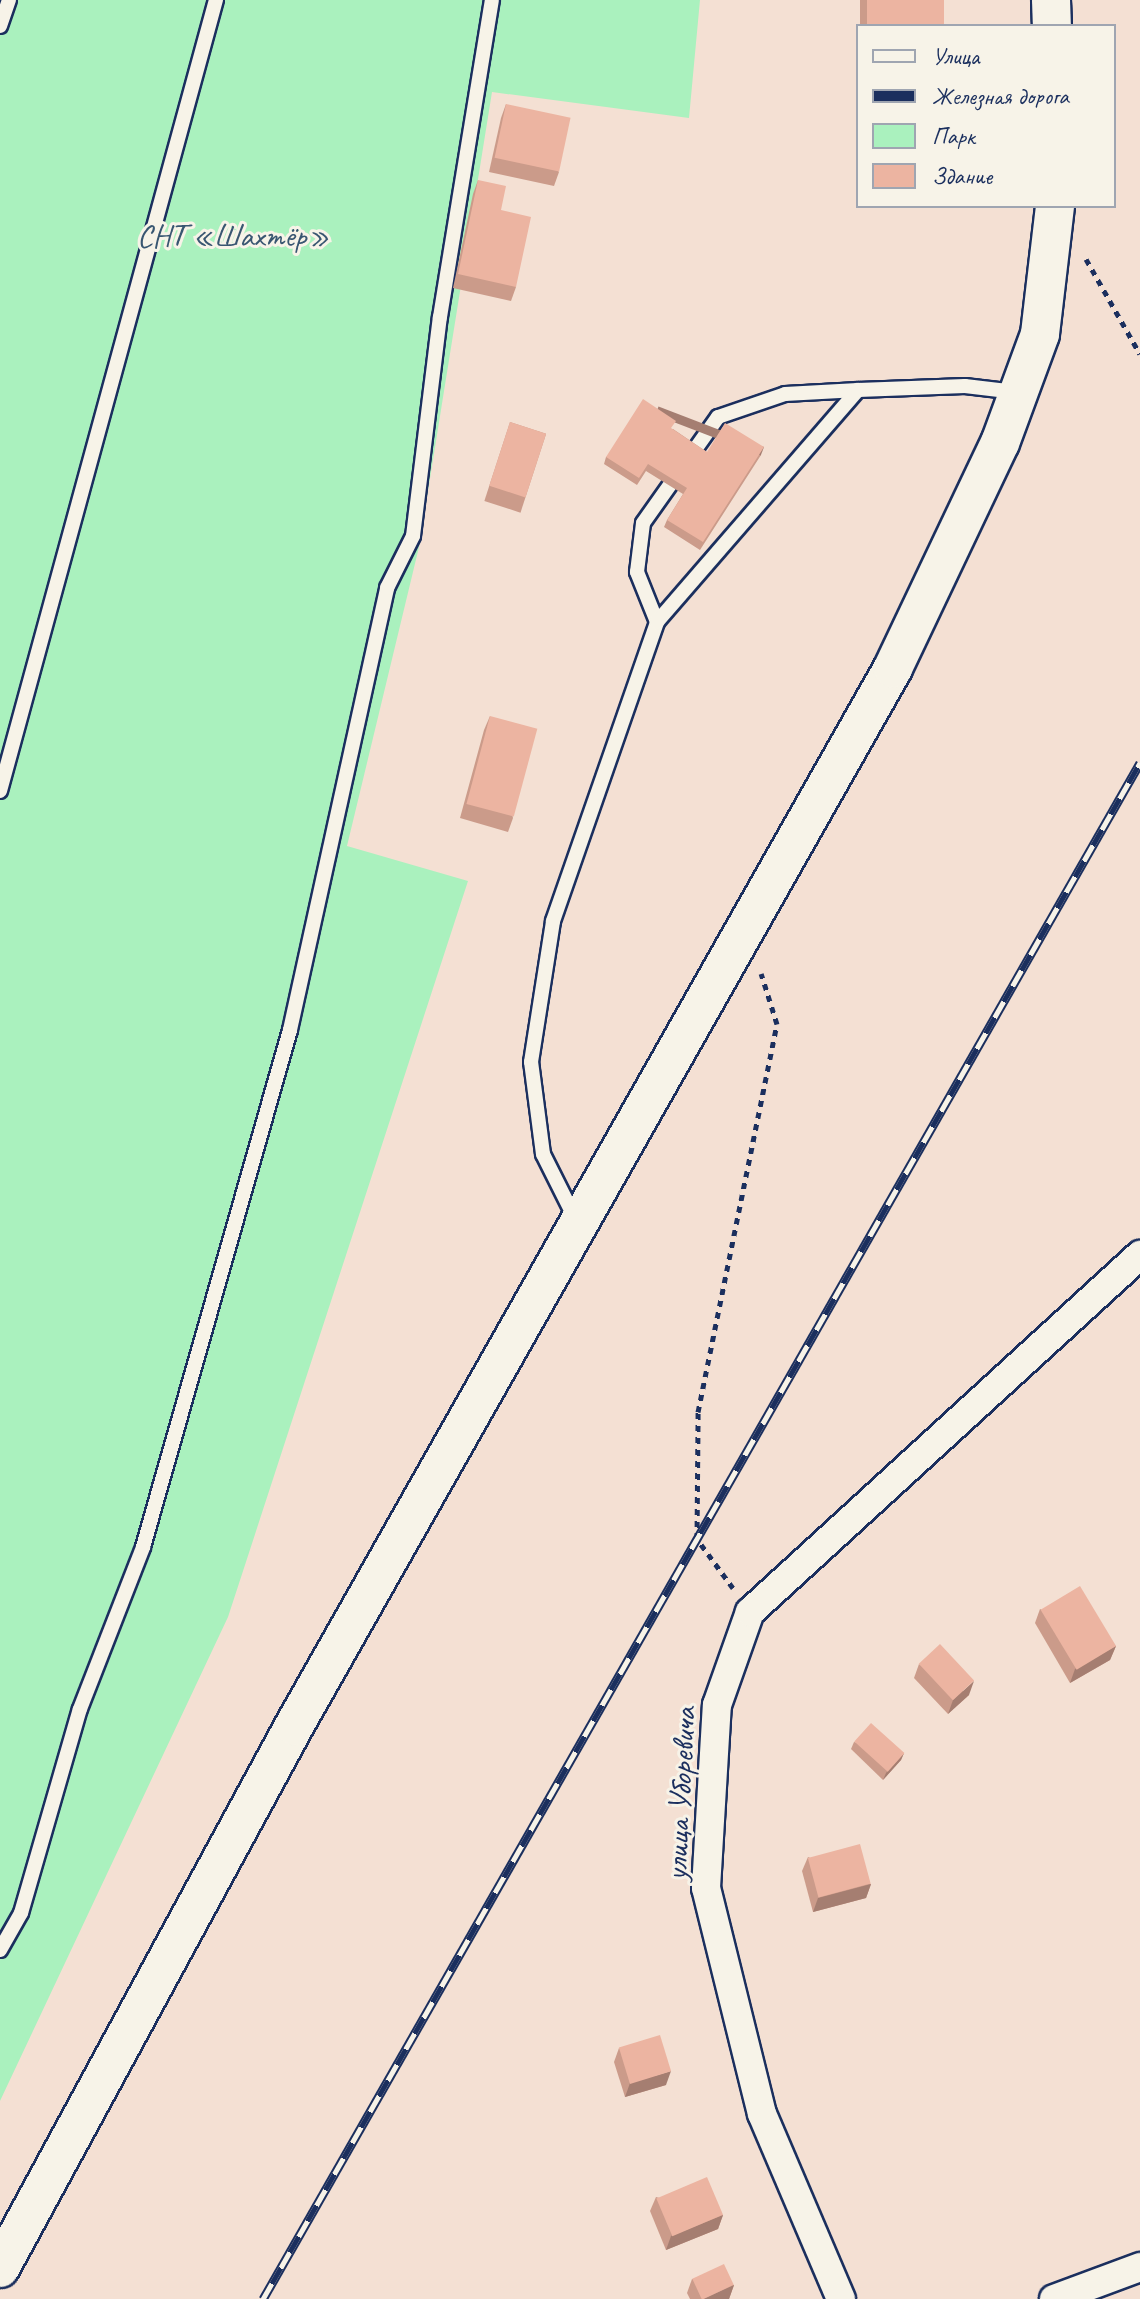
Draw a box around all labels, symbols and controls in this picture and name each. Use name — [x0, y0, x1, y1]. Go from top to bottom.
legend — [856, 24, 1116, 208]
text: Улица — [932, 41, 980, 71]
text: Железная дорога — [932, 81, 1069, 111]
text: Парк — [932, 121, 975, 151]
text: Здание — [932, 161, 992, 191]
park label: СНТ «Шахтёр» — [137, 217, 329, 255]
street label: улица Уборевича — [657, 1706, 705, 1882]

